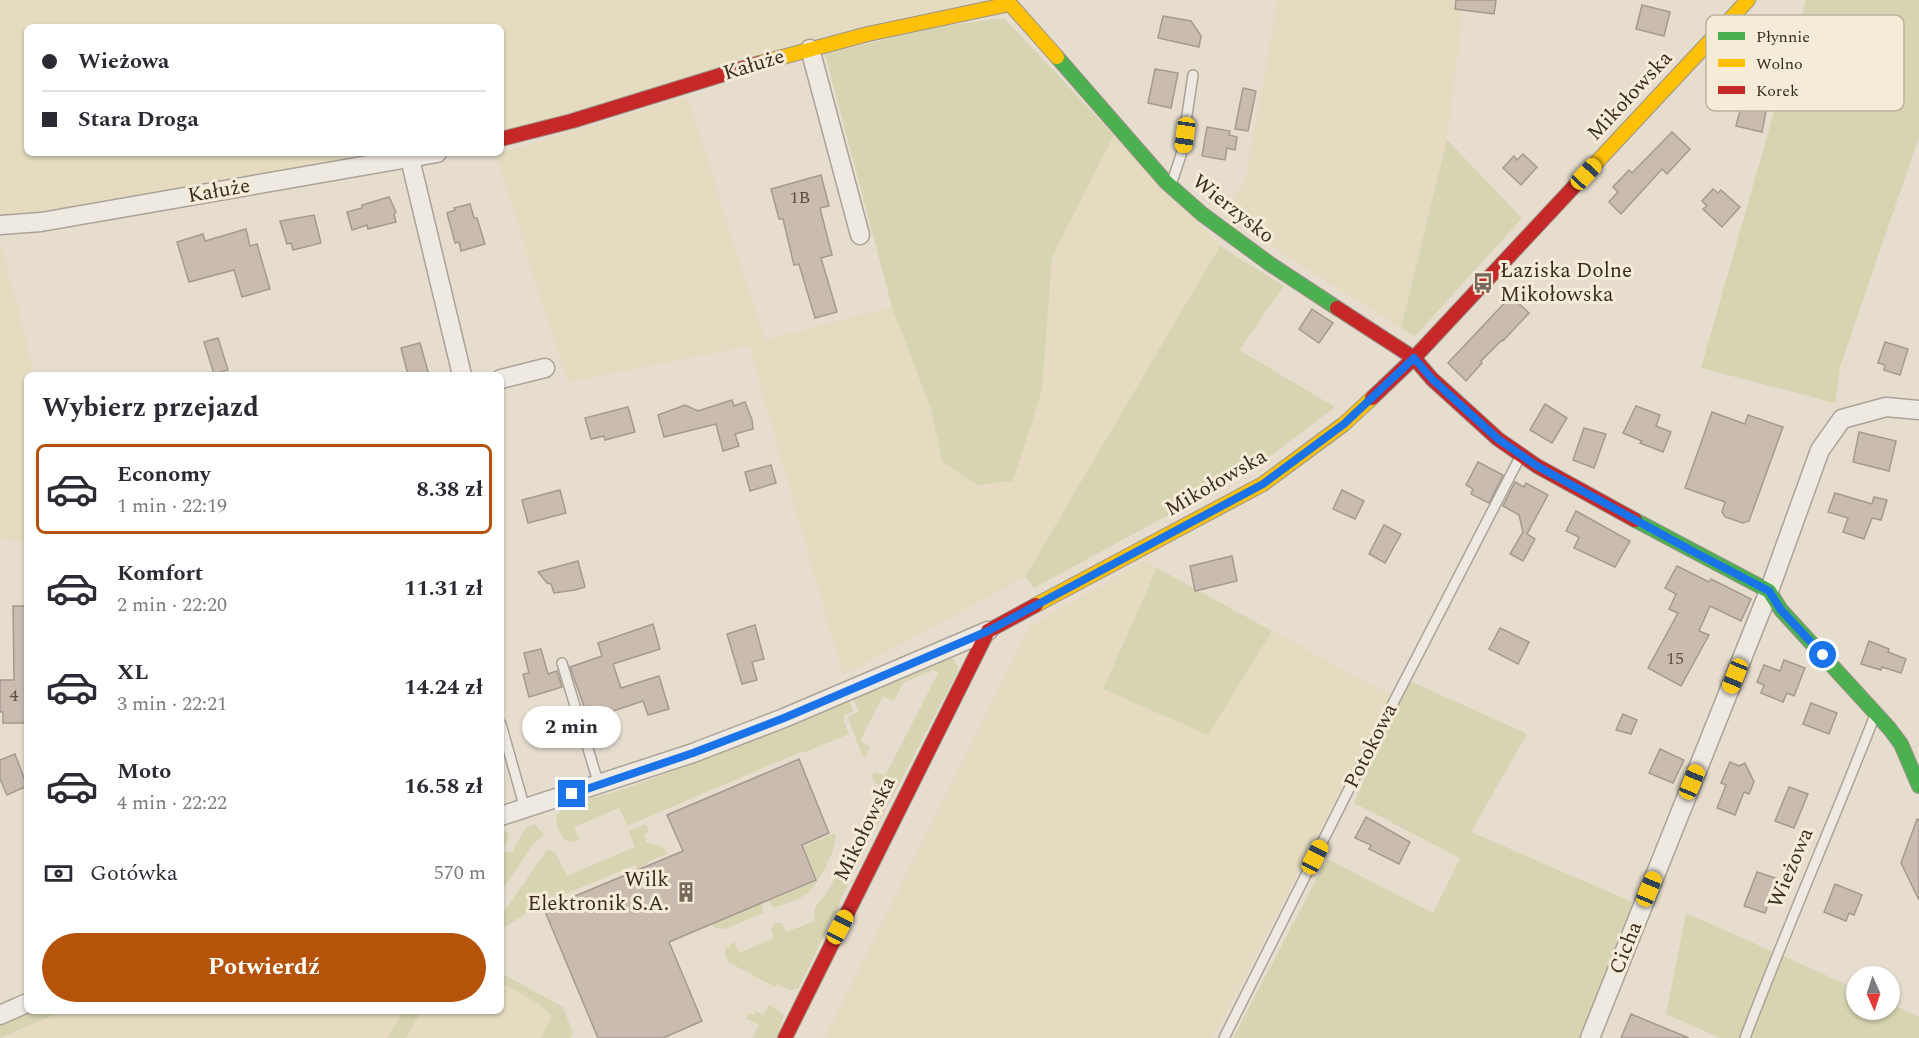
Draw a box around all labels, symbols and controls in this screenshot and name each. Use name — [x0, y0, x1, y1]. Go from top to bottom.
legend — [1706, 15, 1904, 111]
text: Płynnie — [1756, 25, 1810, 49]
street label: Kałuże — [719, 41, 789, 89]
street label: Mikołowska — [1580, 43, 1681, 148]
text: Wieżowa — [78, 45, 169, 78]
text: Wolno — [1756, 52, 1803, 76]
text: Korek — [1756, 79, 1799, 103]
text: Stara Droga — [78, 103, 199, 136]
car — [1174, 116, 1196, 154]
car — [1567, 155, 1605, 193]
street label: Wierzysko — [1185, 166, 1281, 252]
street label: Kałuże — [185, 170, 253, 212]
house number: 1B — [790, 184, 810, 211]
place label: Łaziska Dolne Mikołowska — [1500, 255, 1632, 311]
bus stop icon: Łaziska Dolne Mikołowska — [1471, 271, 1495, 295]
text: Wybierz przejazd — [42, 387, 259, 429]
street label: Mikołowska — [1159, 440, 1274, 525]
text: Economy — [117, 458, 210, 491]
icon: car — [45, 462, 99, 516]
text: 8.38 zł — [416, 473, 483, 506]
text: 1 min · 22:19 — [117, 491, 227, 521]
text: Komfort — [117, 557, 203, 590]
icon: car — [45, 561, 99, 615]
text: 11.31 zł — [404, 572, 483, 605]
text: 2 min · 22:20 — [117, 590, 227, 620]
route start — [1809, 641, 1836, 668]
house number: 15 — [1666, 645, 1684, 672]
text: XL — [117, 656, 148, 689]
car — [1720, 656, 1750, 696]
icon: car — [45, 660, 99, 714]
text: 14.24 zł — [404, 671, 483, 704]
house number: 4 — [10, 682, 19, 709]
text: 3 min · 22:21 — [117, 689, 227, 719]
street label: Potokowa — [1336, 697, 1406, 794]
callout: 2 min — [522, 707, 622, 749]
text: 2 min — [545, 712, 598, 742]
text: Moto — [117, 755, 171, 788]
icon: car — [45, 759, 99, 813]
car — [1677, 762, 1707, 802]
text: 16.58 zł — [404, 770, 483, 803]
street label: Mikołowska — [826, 770, 905, 887]
route end — [558, 780, 585, 807]
text: 4 min · 22:22 — [117, 788, 227, 818]
street label: Wieżowa — [1760, 822, 1823, 913]
car — [1299, 837, 1331, 877]
icon: cash — [42, 857, 75, 890]
text: Gotówka — [90, 857, 178, 890]
text: 570 m — [434, 858, 486, 888]
place label: Wilk Elektronik S.A. — [528, 864, 669, 920]
car — [1634, 869, 1664, 909]
building icon: Wilk Elektronik S.A. — [674, 880, 698, 904]
car — [824, 907, 856, 947]
street label: Cicha — [1601, 916, 1651, 979]
button: Potwierdź — [42, 933, 486, 1002]
north arrow — [1846, 966, 1900, 1020]
map controls — [1846, 966, 1900, 1020]

